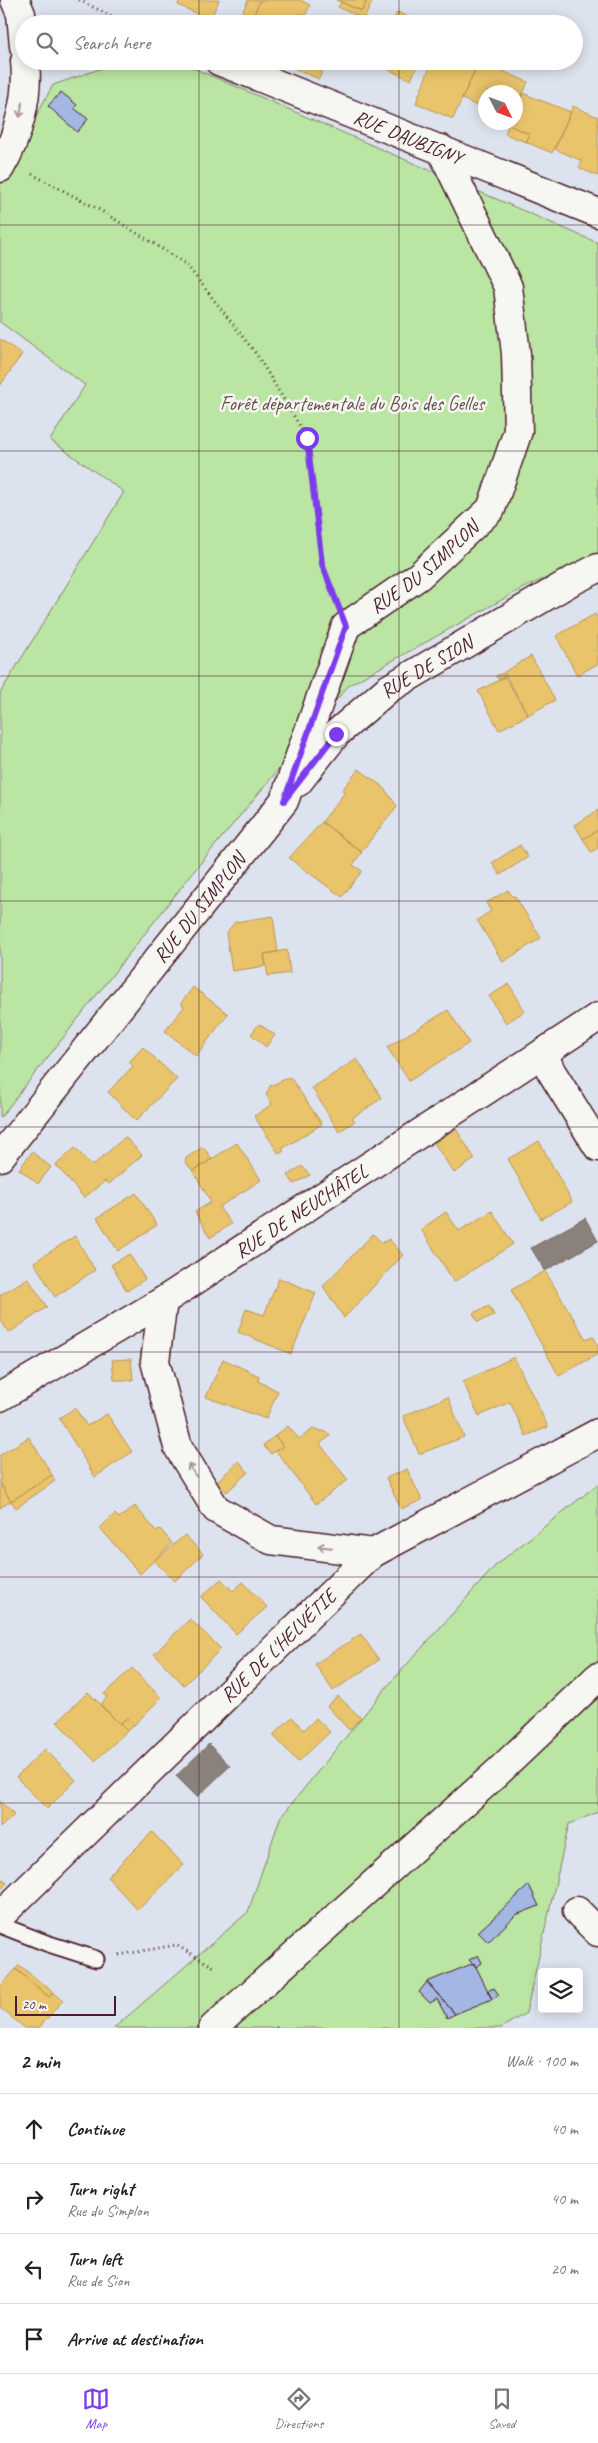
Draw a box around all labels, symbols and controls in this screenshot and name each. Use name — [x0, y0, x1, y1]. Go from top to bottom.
search box — [15, 15, 583, 70]
icon: search — [33, 29, 61, 57]
text: Search here — [73, 31, 150, 55]
north arrow — [478, 85, 523, 130]
one-way arrow — [16, 101, 26, 117]
street label: RUE DAUBIGNY — [350, 104, 469, 172]
park label: Forêt départementale du Bois des Gelles — [220, 391, 486, 416]
route start — [296, 427, 319, 450]
street label: RUE DU SIMPLON — [365, 513, 486, 619]
street label: RUE DE SION — [375, 629, 479, 704]
route end — [325, 723, 348, 746]
street label: RUE DU SIMPLON — [148, 846, 253, 968]
street label: RUE DE NEUCHÂTEL — [230, 1159, 373, 1264]
one-way arrow — [187, 1463, 198, 1477]
one-way arrow — [317, 1542, 333, 1552]
street label: RUE DE L'HELVÉTIE — [215, 1582, 344, 1708]
map controls — [538, 1968, 583, 2013]
button: layers — [538, 1968, 583, 2013]
scale bar — [15, 1993, 116, 2016]
text: 20 m — [22, 1996, 46, 2013]
text: 2 min — [20, 2048, 60, 2074]
text: Walk · 100 m — [506, 2051, 578, 2071]
icon: ahead — [20, 2115, 48, 2143]
text: Continue — [67, 2117, 124, 2141]
text: 40 m — [551, 2119, 578, 2139]
text: Turn right — [67, 2177, 134, 2201]
icon: right — [20, 2185, 48, 2213]
text: 40 m — [551, 2189, 578, 2209]
text: Rue du Simplon — [67, 2201, 149, 2221]
text: Turn left — [67, 2247, 122, 2271]
icon: left — [20, 2255, 48, 2283]
text: 20 m — [551, 2259, 578, 2279]
text: Rue de Sion — [67, 2271, 129, 2291]
icon: arrive — [20, 2325, 48, 2353]
text: Arrive at destination — [67, 2327, 203, 2351]
tab: Map — [82, 2385, 110, 2432]
tab: Directions — [275, 2385, 323, 2432]
tab: Saved — [488, 2385, 516, 2432]

